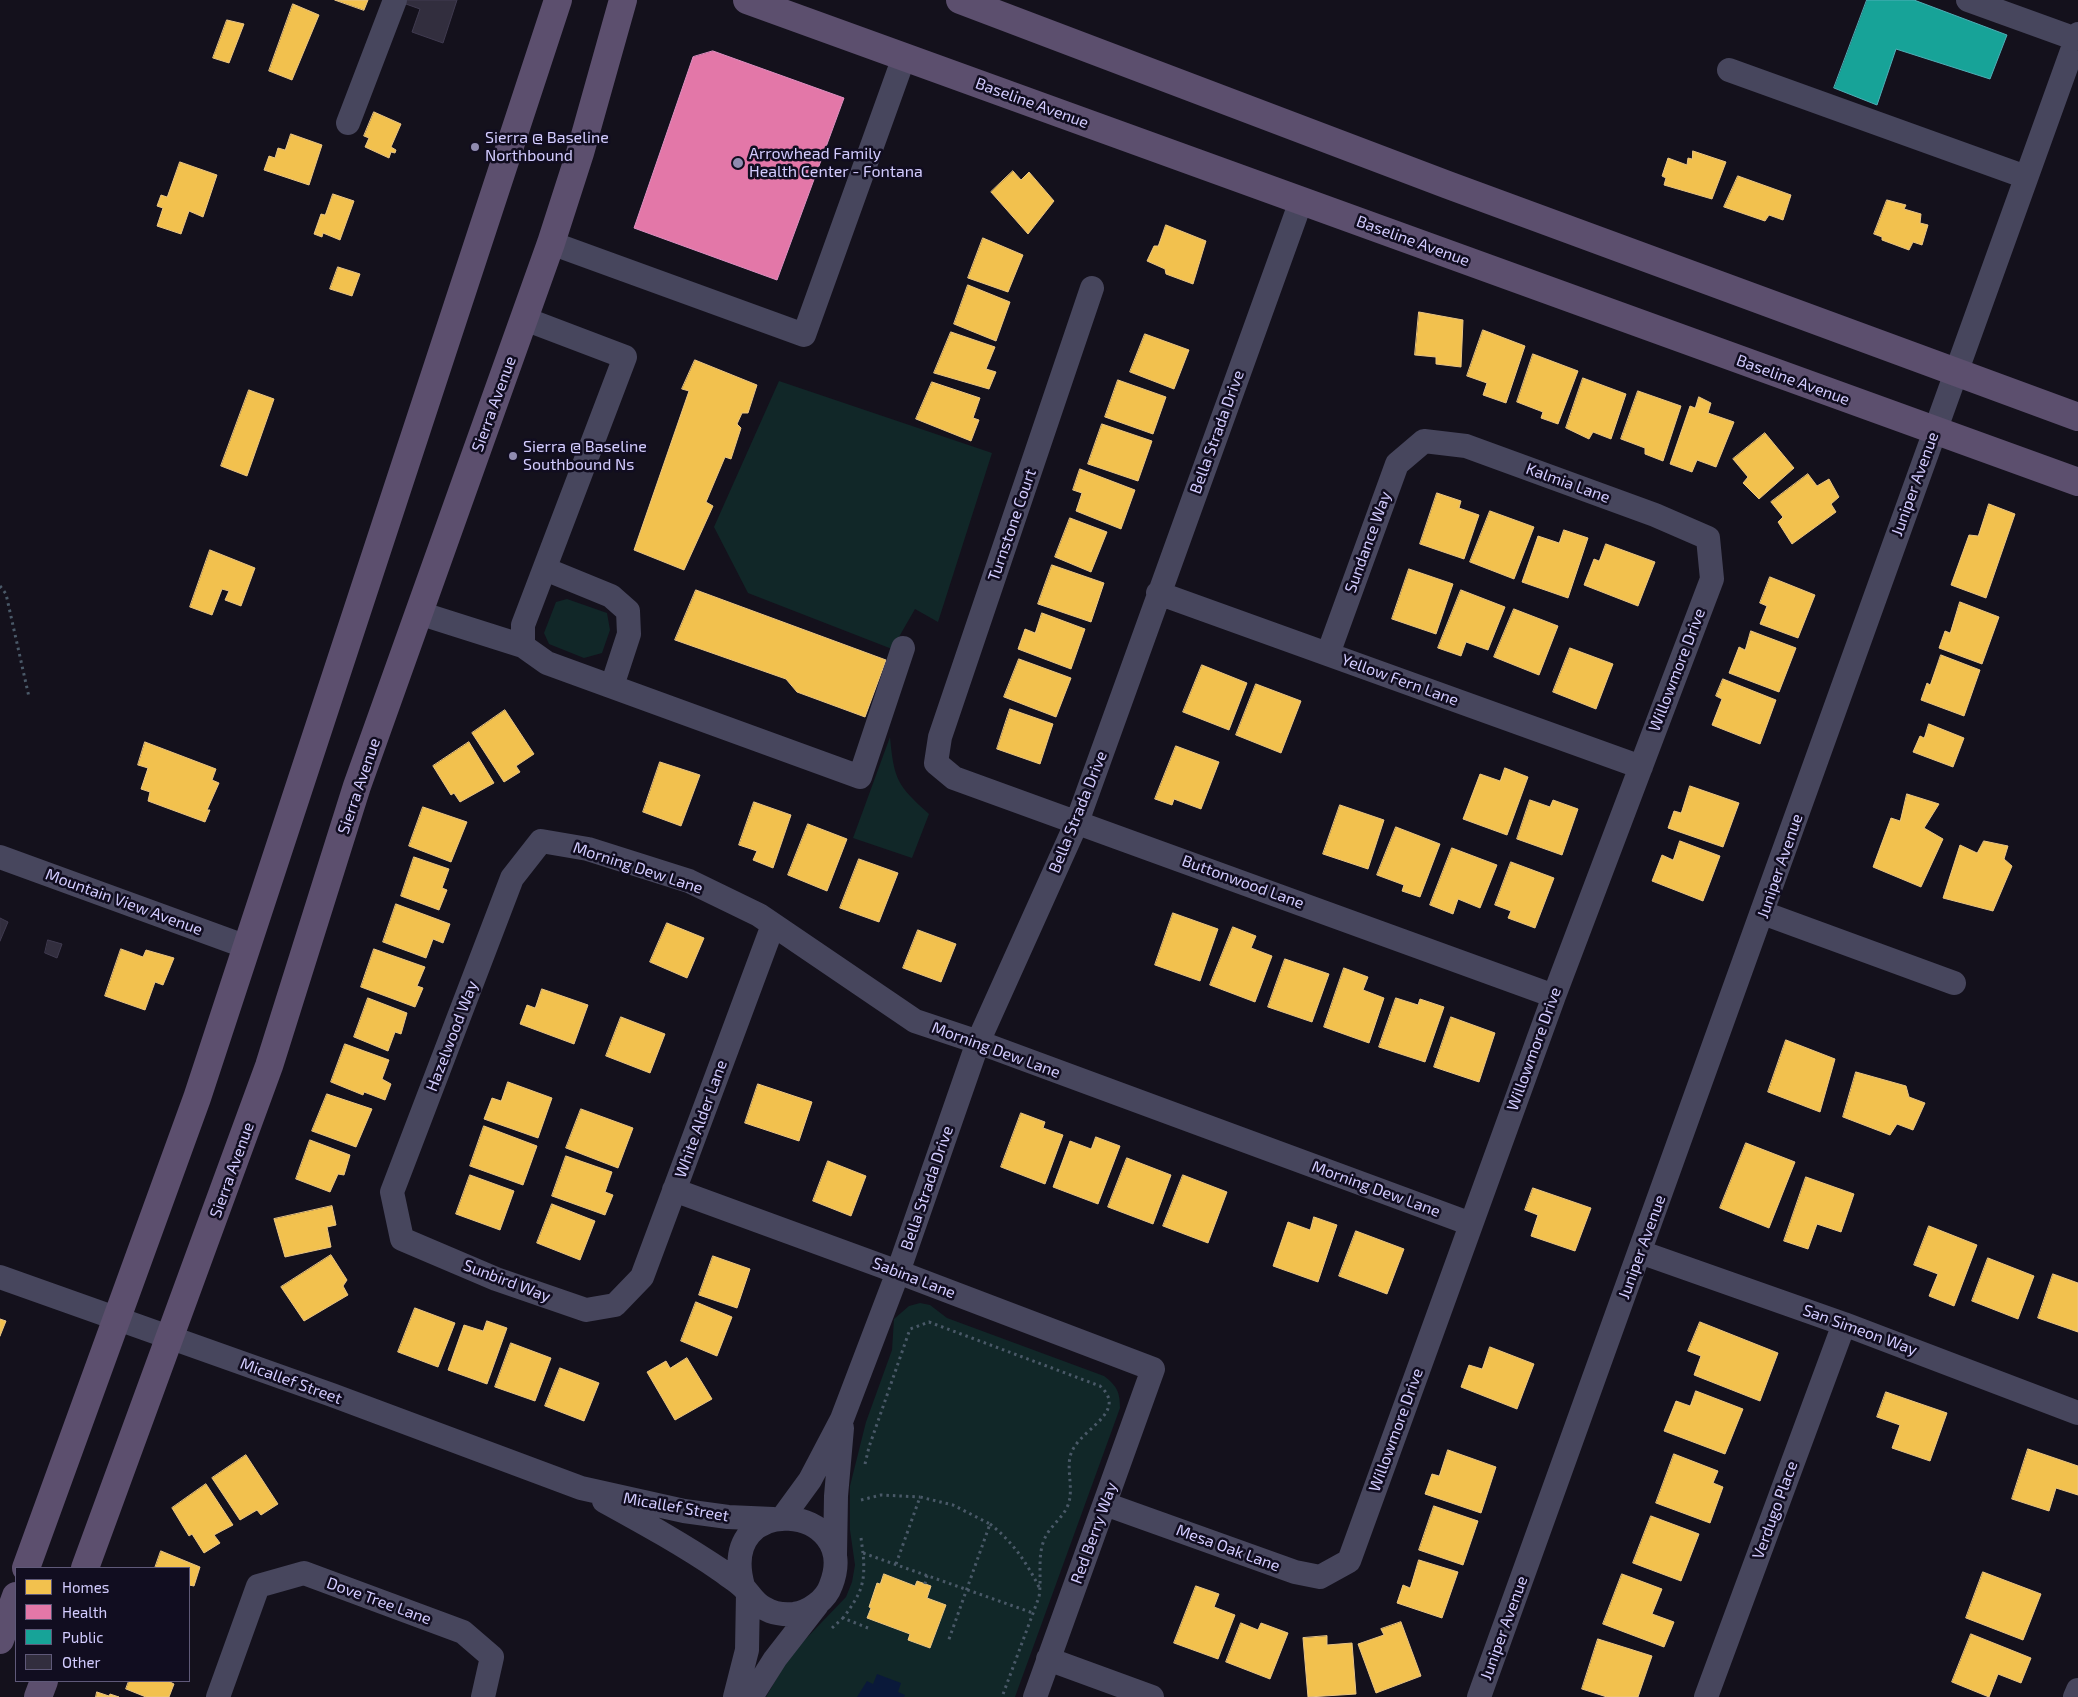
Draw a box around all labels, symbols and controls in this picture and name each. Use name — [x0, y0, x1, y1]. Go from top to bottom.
street label: Baseline Avenue — [973, 74, 1091, 132]
place label: Sierra @ Baseline Northbound — [485, 128, 609, 166]
marker: Sierra @ Baseline Northbound — [469, 141, 481, 153]
place label: Arrowhead Family Health Center - Fontana — [749, 144, 923, 182]
marker: Arrowhead Family Health Center - Fontana — [731, 156, 745, 170]
street label: Baseline Avenue — [1354, 212, 1472, 270]
street label: Baseline Avenue — [1734, 351, 1852, 409]
street label: Sierra Avenue — [468, 354, 520, 454]
street label: Bella Strada Drive — [1186, 368, 1248, 496]
street label: Juniper Avenue — [1887, 429, 1943, 539]
place label: Sierra @ Baseline Southbound Ns — [523, 437, 647, 475]
marker: Sierra @ Baseline Southbound Ns — [507, 450, 519, 462]
street label: Kalmia Lane — [1523, 459, 1613, 507]
street label: Turnstone Court — [984, 466, 1040, 584]
street label: Sundance Way — [1341, 489, 1395, 595]
street label: Willowmore Drive — [1645, 606, 1709, 734]
street label: Yellow Fern Lane — [1339, 650, 1461, 710]
street label: Sierra Avenue — [334, 735, 384, 837]
street label: Bella Strada Drive — [1045, 748, 1111, 876]
street label: Juniper Avenue — [1753, 811, 1807, 921]
street label: Morning Dew Lane — [571, 838, 705, 898]
street label: Buttonwood Lane — [1179, 851, 1307, 913]
street label: Mountain View Avenue — [43, 865, 205, 939]
street label: Hazelwood Way — [422, 978, 482, 1094]
street label: Willowmore Drive — [1503, 984, 1565, 1114]
street label: Morning Dew Lane — [929, 1018, 1063, 1082]
street label: White Alder Lane — [671, 1057, 731, 1181]
street label: Sierra Avenue — [206, 1120, 258, 1220]
street label: Bella Strada Drive — [897, 1123, 957, 1253]
street label: Morning Dew Lane — [1309, 1157, 1443, 1221]
street label: Juniper Avenue — [1614, 1192, 1670, 1302]
street label: Sabina Lane — [870, 1253, 958, 1303]
street label: Sunbird Way — [461, 1256, 553, 1306]
street label: San Simeon Way — [1800, 1300, 1920, 1360]
street label: Micallef Street — [238, 1354, 344, 1408]
street label: Willowmore Drive — [1365, 1365, 1427, 1495]
street label: Verdugo Place — [1748, 1458, 1802, 1562]
street label: Red Berry Way — [1067, 1480, 1121, 1586]
street label: Micallef Street — [622, 1488, 730, 1526]
street label: Mesa Oak Lane — [1173, 1520, 1283, 1576]
legend — [15, 1567, 190, 1682]
street label: Dove Tree Lane — [324, 1573, 434, 1629]
street label: Juniper Avenue — [1476, 1573, 1532, 1683]
text: Homes — [62, 1578, 109, 1596]
text: Health — [62, 1603, 107, 1621]
text: Public — [62, 1628, 103, 1646]
text: Other — [62, 1653, 101, 1671]

